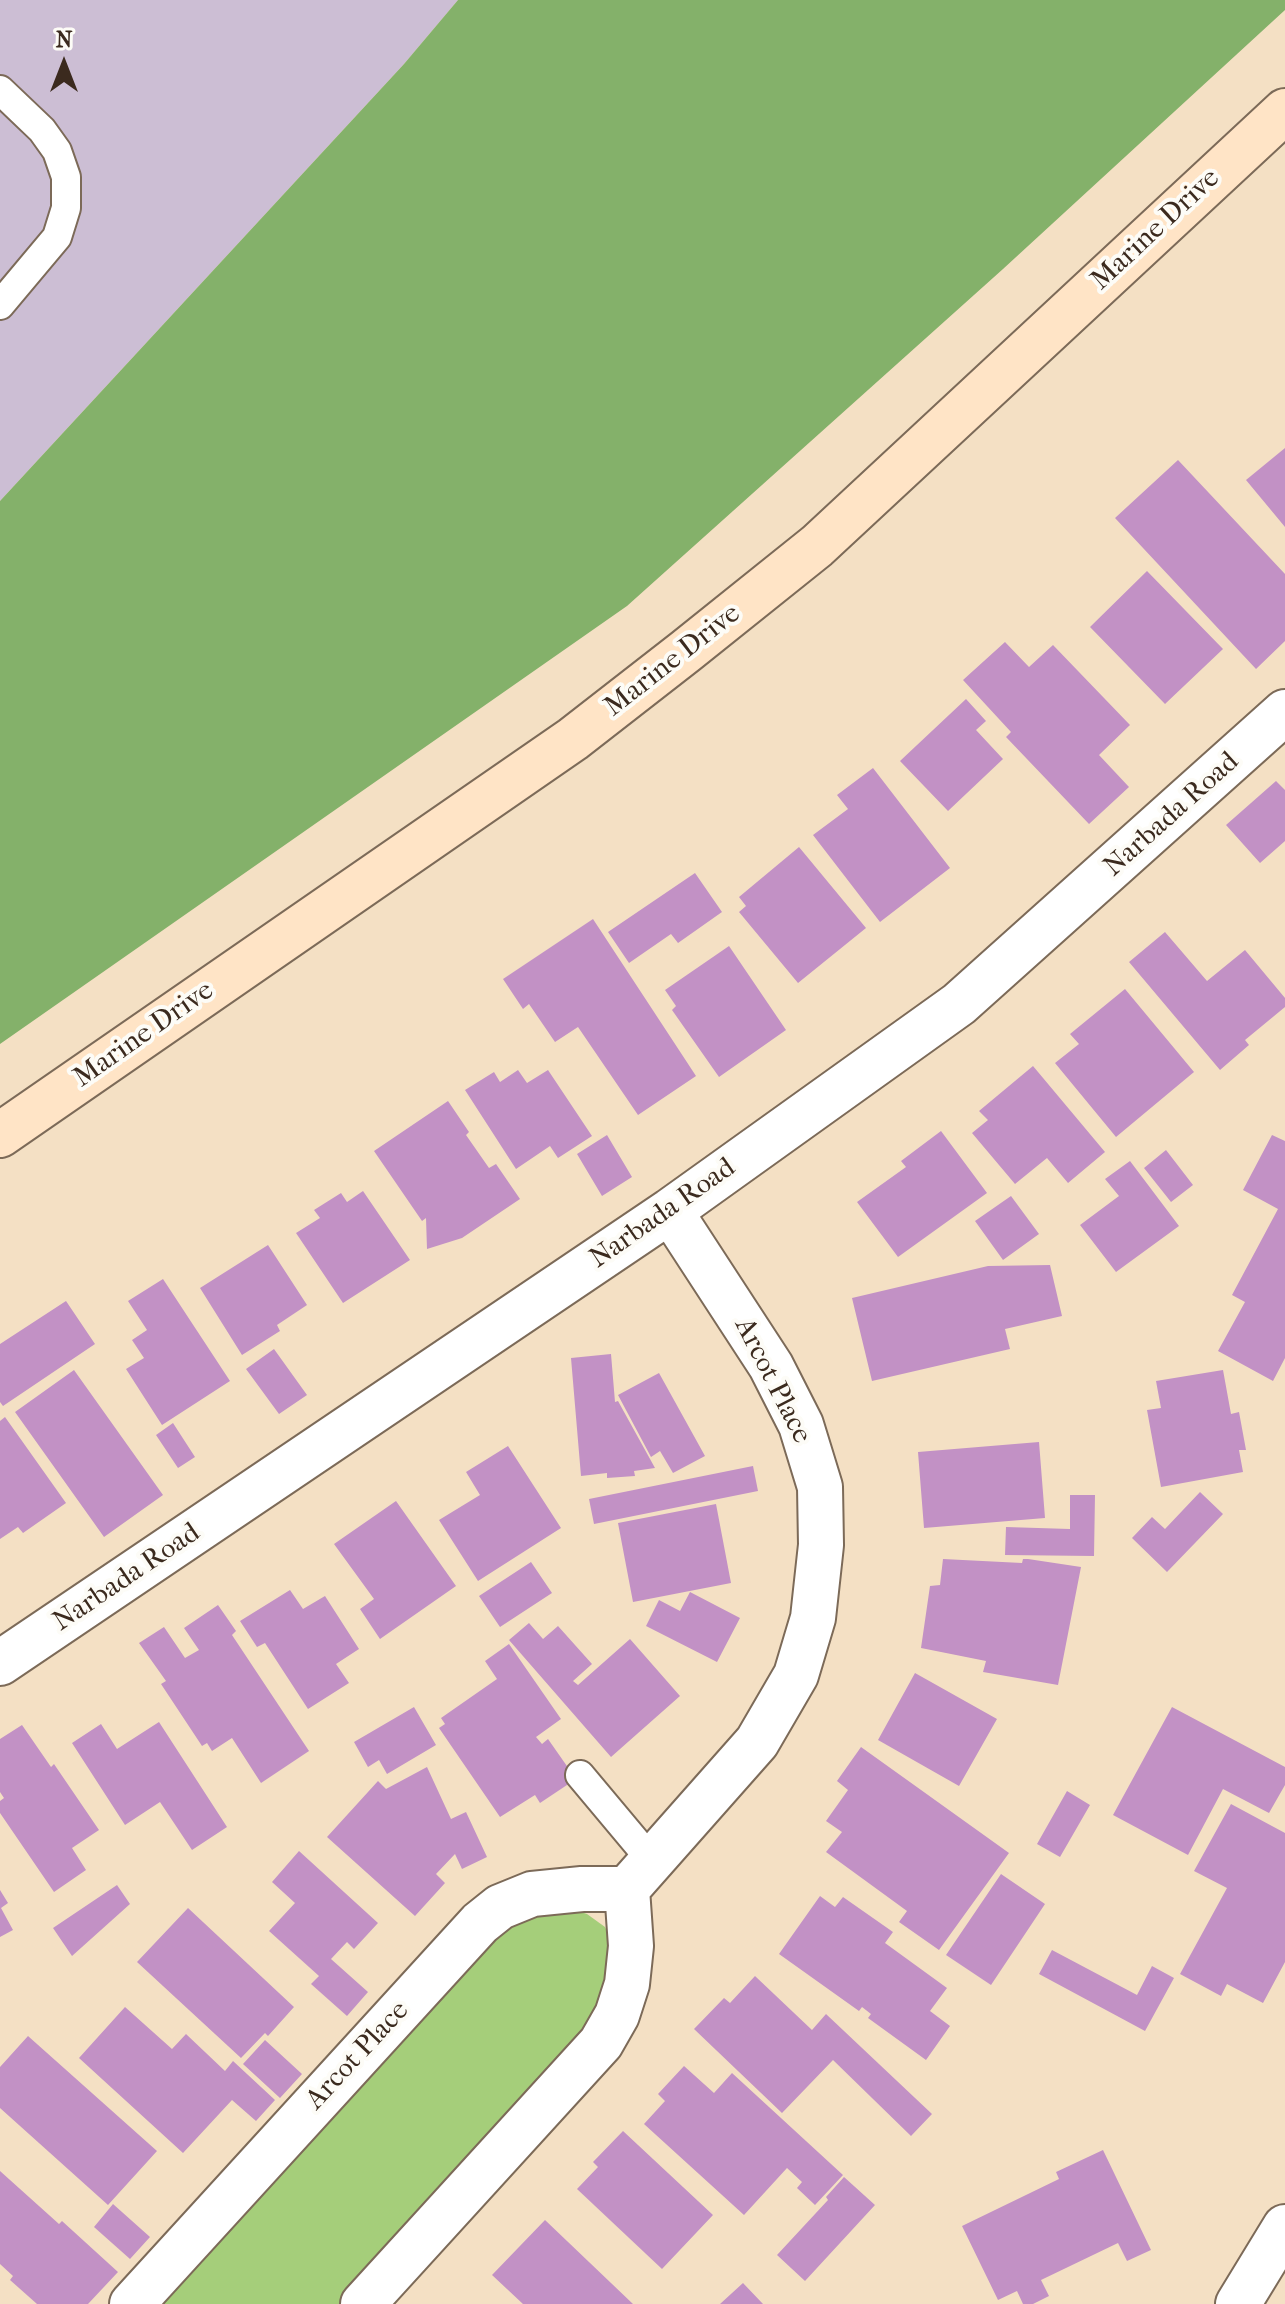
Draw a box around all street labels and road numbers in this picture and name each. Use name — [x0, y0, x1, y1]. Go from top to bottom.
street label: Marine Drive — [1085, 162, 1227, 298]
street label: Marine Drive — [598, 598, 748, 724]
street label: Narbada Road — [1098, 746, 1246, 884]
street label: Marine Drive — [68, 974, 220, 1096]
street label: Narbada Road — [584, 1152, 742, 1276]
street label: Arcot Place — [726, 1313, 818, 1449]
street label: Narbada Road — [47, 1517, 207, 1639]
street label: Arcot Place — [299, 1995, 417, 2117]

